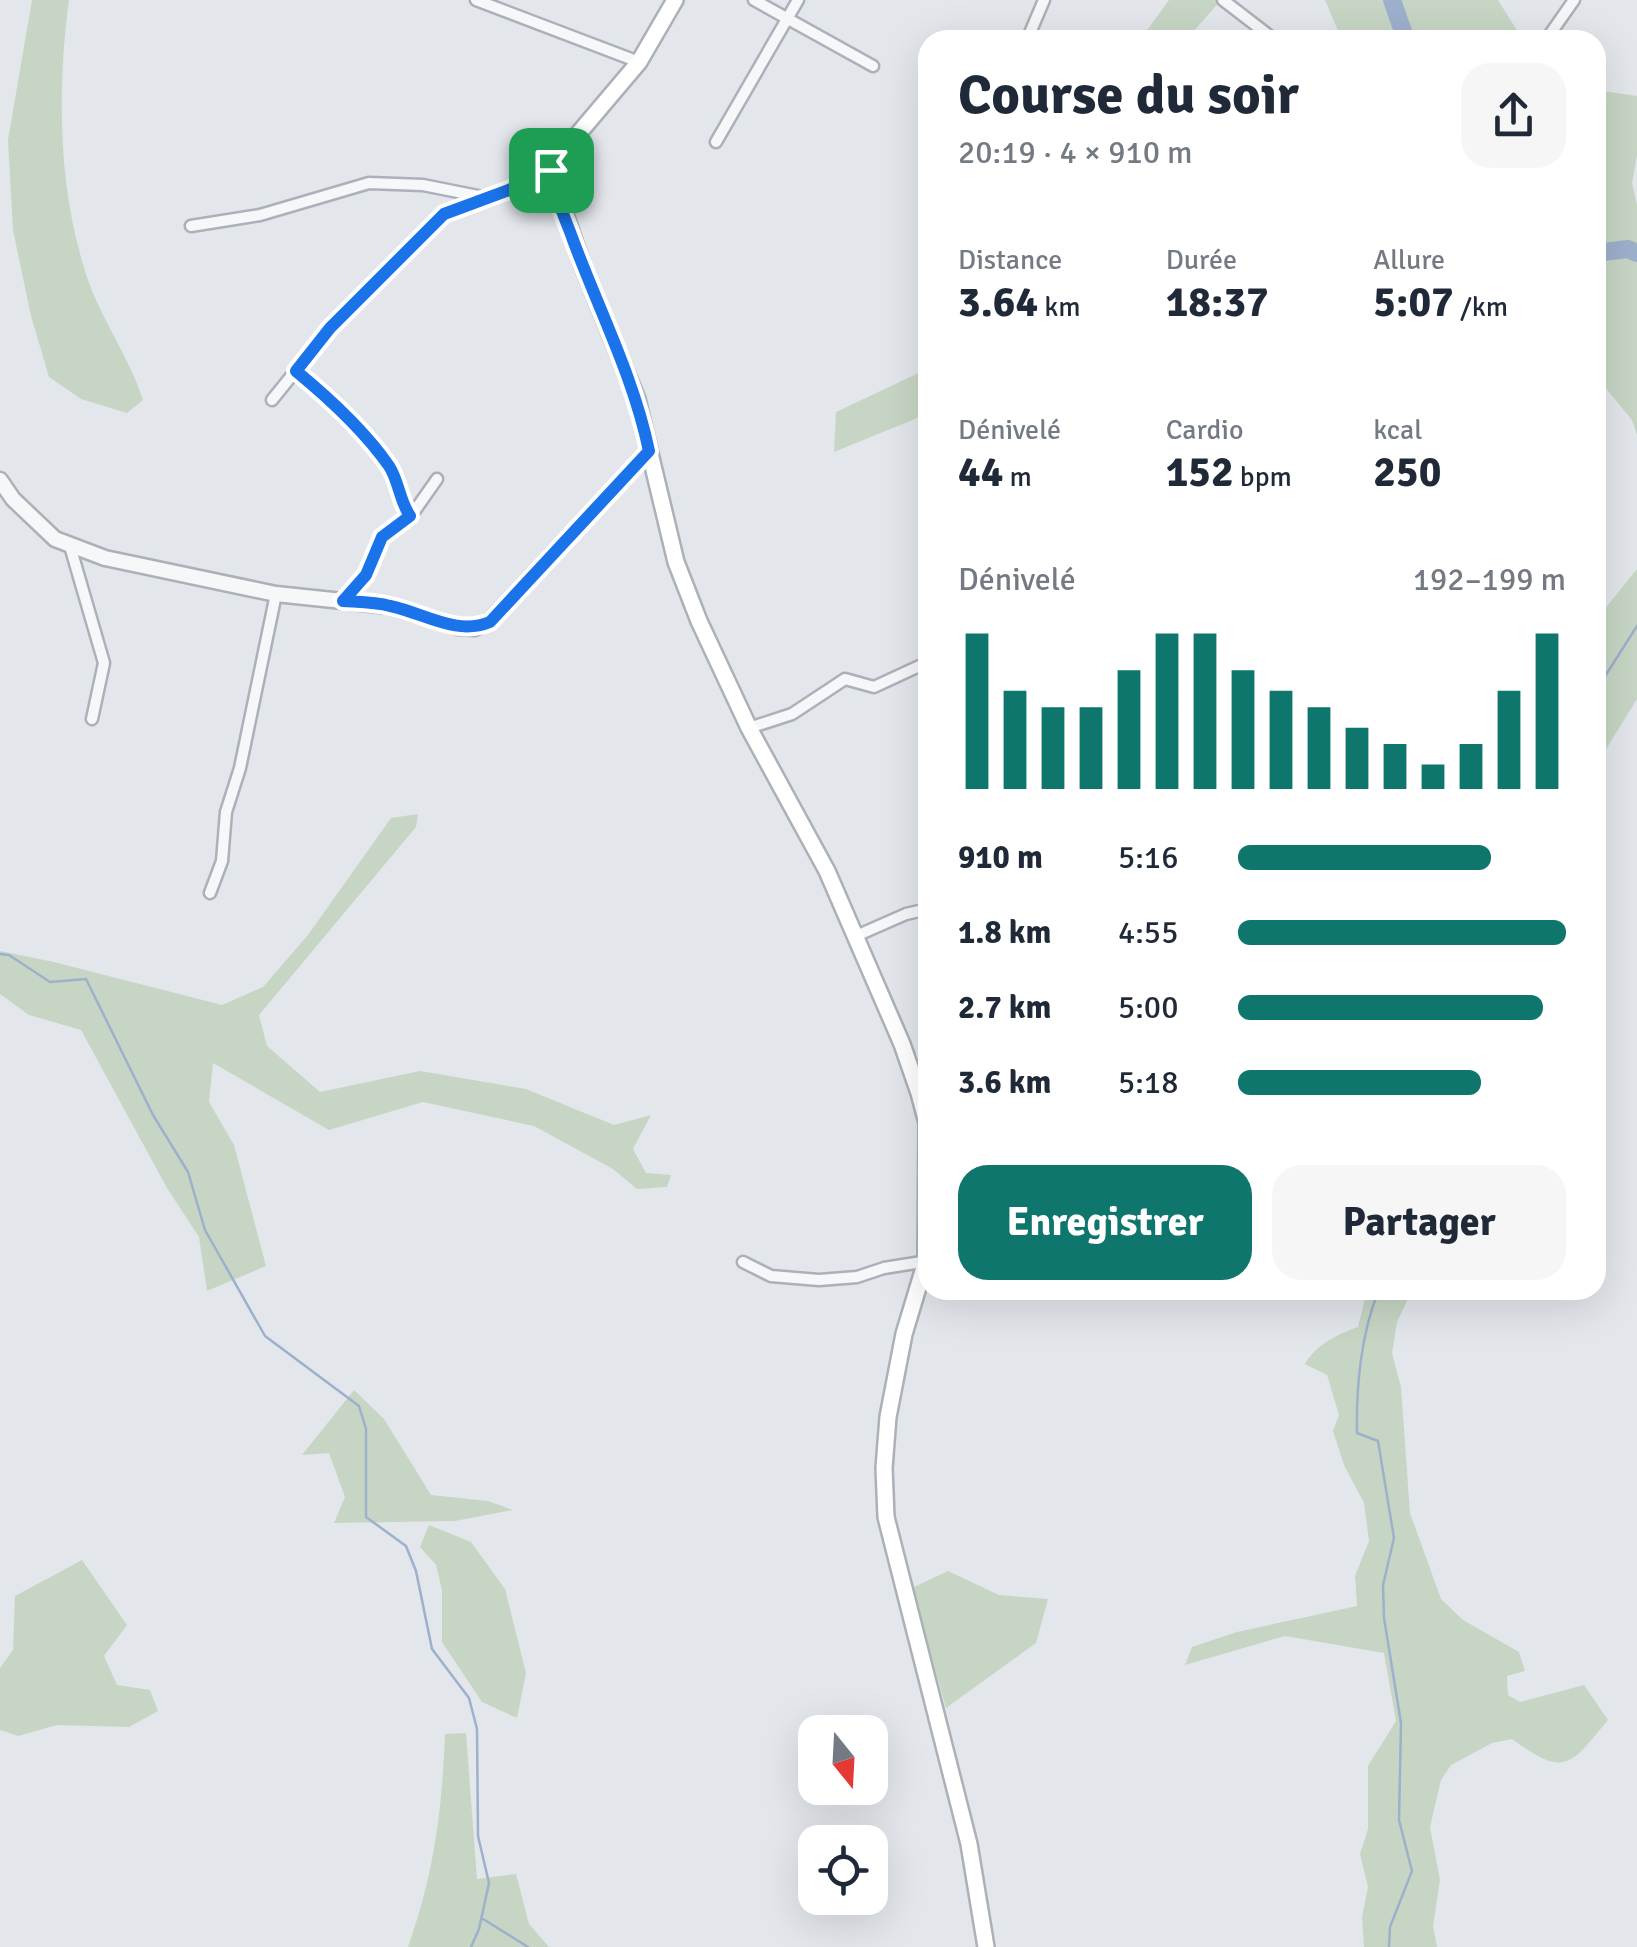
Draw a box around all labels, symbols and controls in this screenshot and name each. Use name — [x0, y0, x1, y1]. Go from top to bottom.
text: Course du soir — [958, 61, 1299, 129]
button: share — [1461, 63, 1566, 168]
pin — [509, 128, 594, 213]
text: 20:19 · 4 × 910 m — [958, 133, 1193, 172]
icon: arrive — [524, 143, 579, 198]
text: Distance — [958, 243, 1062, 277]
text: Durée — [1166, 243, 1237, 277]
text: Allure — [1373, 243, 1445, 277]
text: 3.64 — [958, 277, 1038, 328]
text: 18:37 — [1166, 277, 1269, 328]
text: 5:07 — [1373, 277, 1454, 328]
text: km — [1038, 290, 1081, 324]
text: /km — [1454, 290, 1508, 324]
text: Dénivelé — [958, 413, 1061, 447]
text: Cardio — [1166, 413, 1244, 447]
text: kcal — [1373, 413, 1422, 447]
text: 44 — [958, 447, 1003, 498]
text: 152 — [1166, 447, 1234, 498]
text: 250 — [1373, 447, 1441, 498]
text: m — [1003, 460, 1032, 494]
text: bpm — [1234, 460, 1292, 494]
text: Dénivelé — [958, 560, 1076, 599]
text: 192–199 m — [1413, 560, 1566, 599]
text: 910 m — [958, 838, 1043, 877]
text: 5:16 — [1118, 838, 1178, 877]
text: 1.8 km — [958, 913, 1051, 952]
text: 4:55 — [1118, 913, 1178, 952]
text: 2.7 km — [958, 988, 1051, 1027]
text: 5:00 — [1118, 988, 1178, 1027]
text: 3.6 km — [958, 1063, 1051, 1102]
text: 5:18 — [1118, 1063, 1178, 1102]
button: Enregistrer — [958, 1165, 1252, 1280]
button: Partager — [1272, 1165, 1566, 1280]
north arrow — [798, 1715, 888, 1805]
map controls — [798, 1715, 888, 1915]
button: locate — [798, 1825, 888, 1915]

